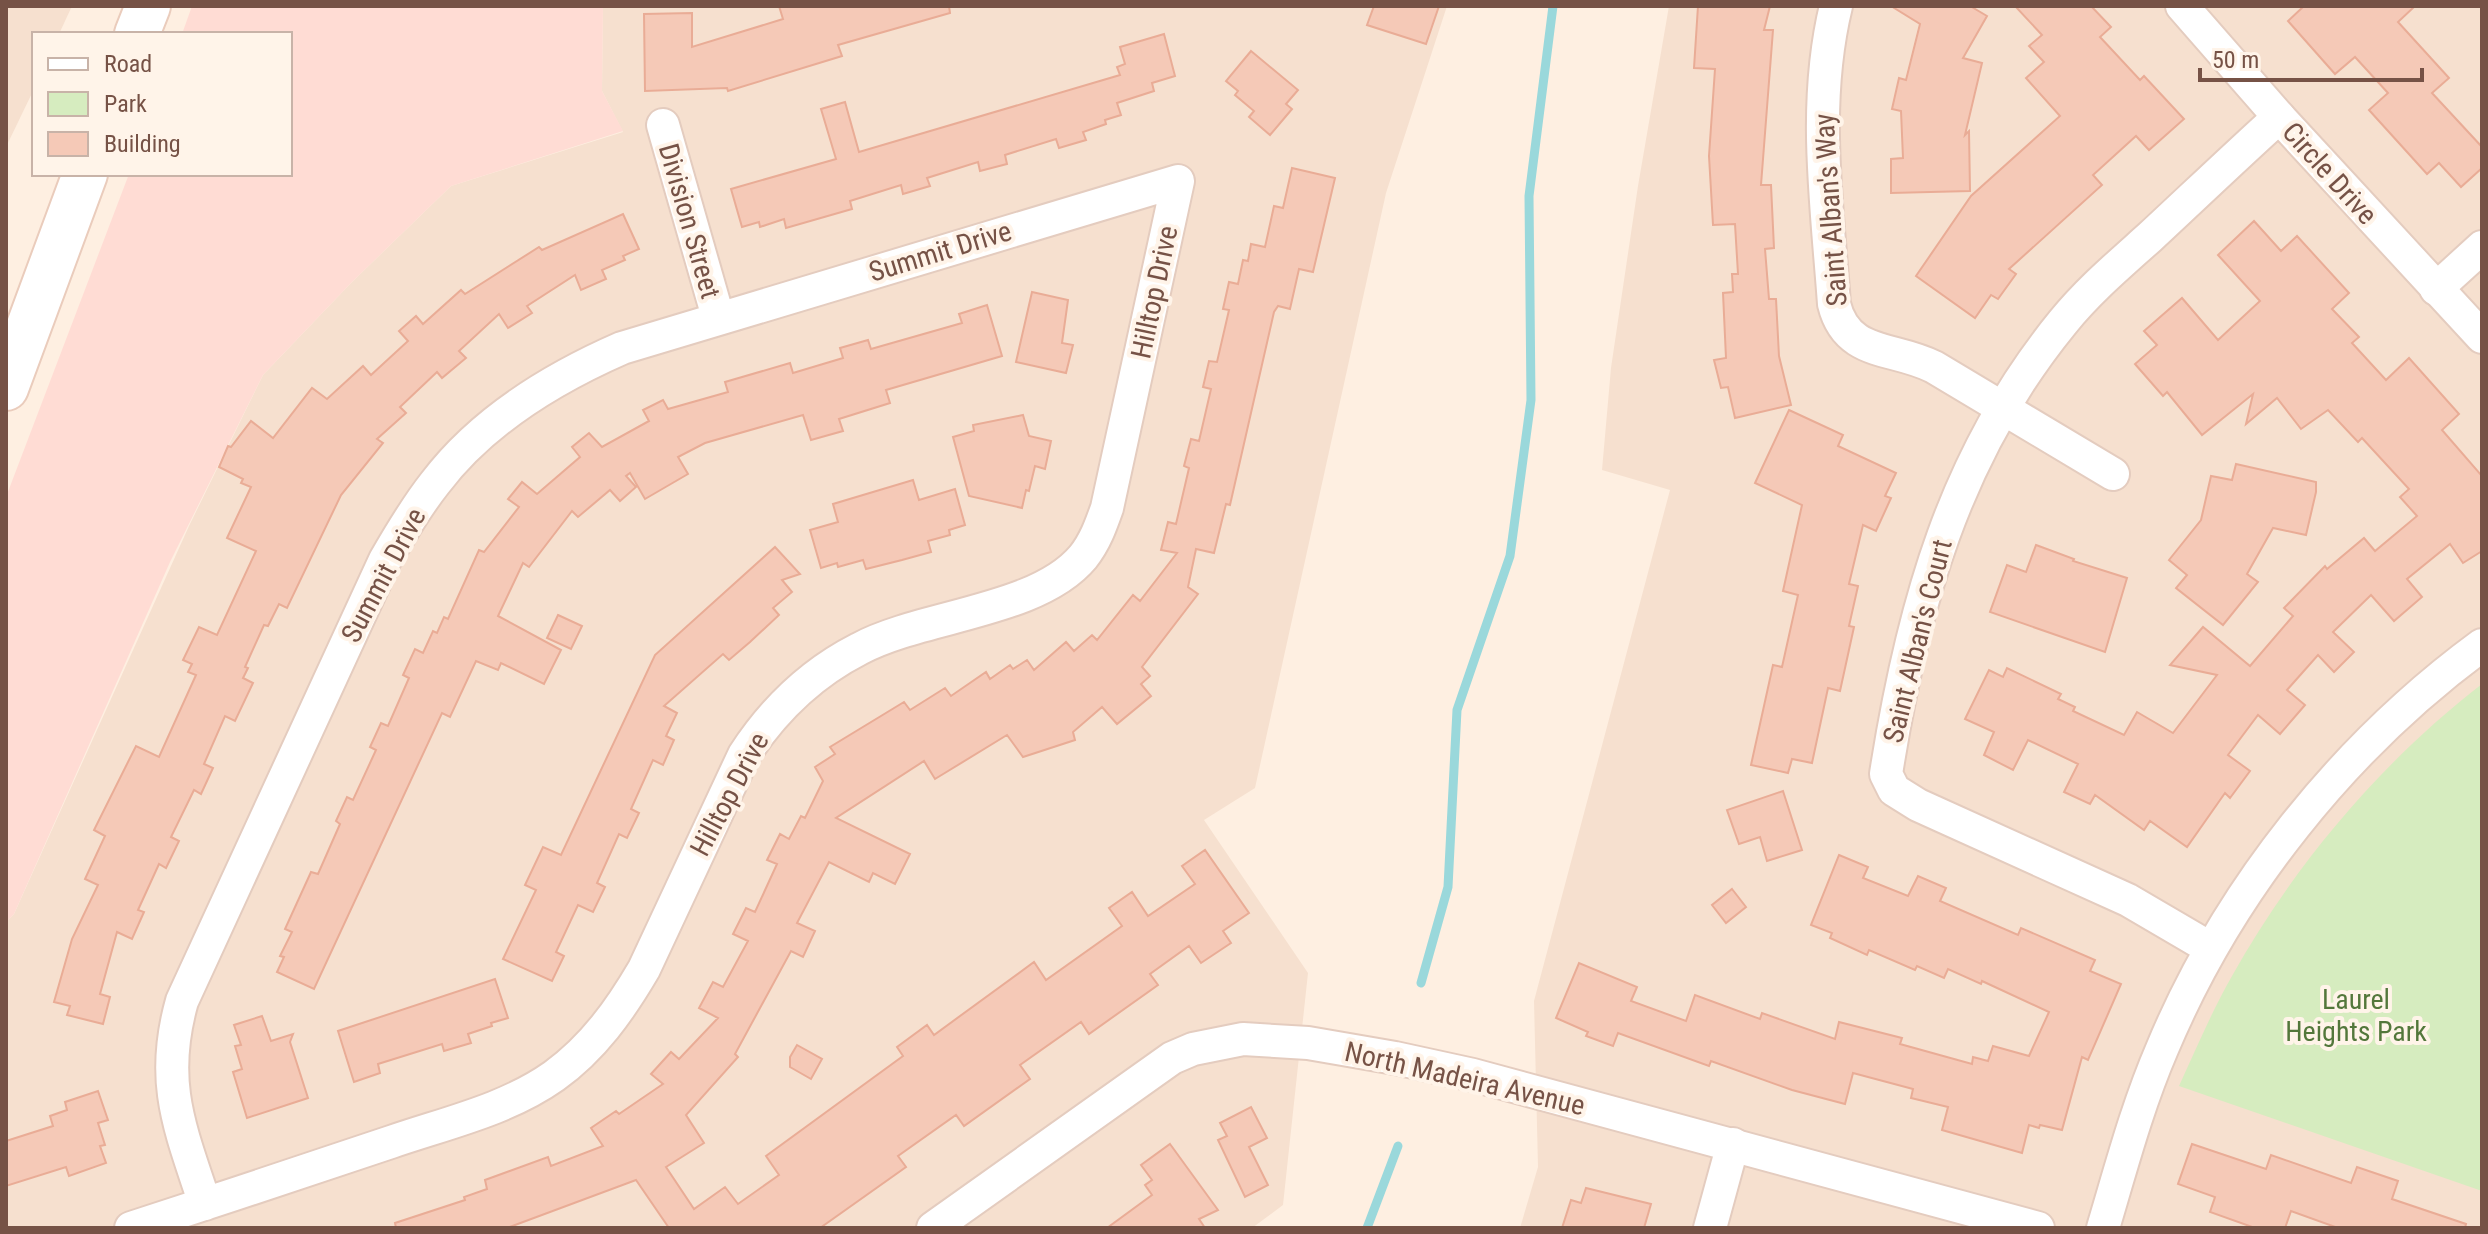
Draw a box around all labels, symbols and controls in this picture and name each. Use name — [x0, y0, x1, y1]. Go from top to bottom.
legend — [32, 32, 292, 176]
scale bar — [2200, 32, 2422, 82]
text: 50 m — [2212, 46, 2259, 74]
text: Road — [104, 50, 152, 78]
text: Park — [104, 90, 147, 118]
street label: Saint Alban's Way — [1807, 112, 1854, 308]
street label: Circle Drive — [2275, 116, 2384, 231]
text: Building — [104, 130, 181, 158]
street label: Division Street — [652, 140, 727, 302]
street label: Summit Drive — [865, 214, 1015, 289]
street label: Hilltop Drive — [1124, 223, 1185, 361]
street label: Summit Drive — [334, 502, 433, 648]
street label: Saint Alban's Court — [1876, 536, 1959, 746]
street label: Hilltop Drive — [683, 727, 776, 861]
park label: Laurel Heights Park — [2285, 983, 2427, 1048]
street label: North Madeira Avenue — [1342, 1035, 1588, 1122]

